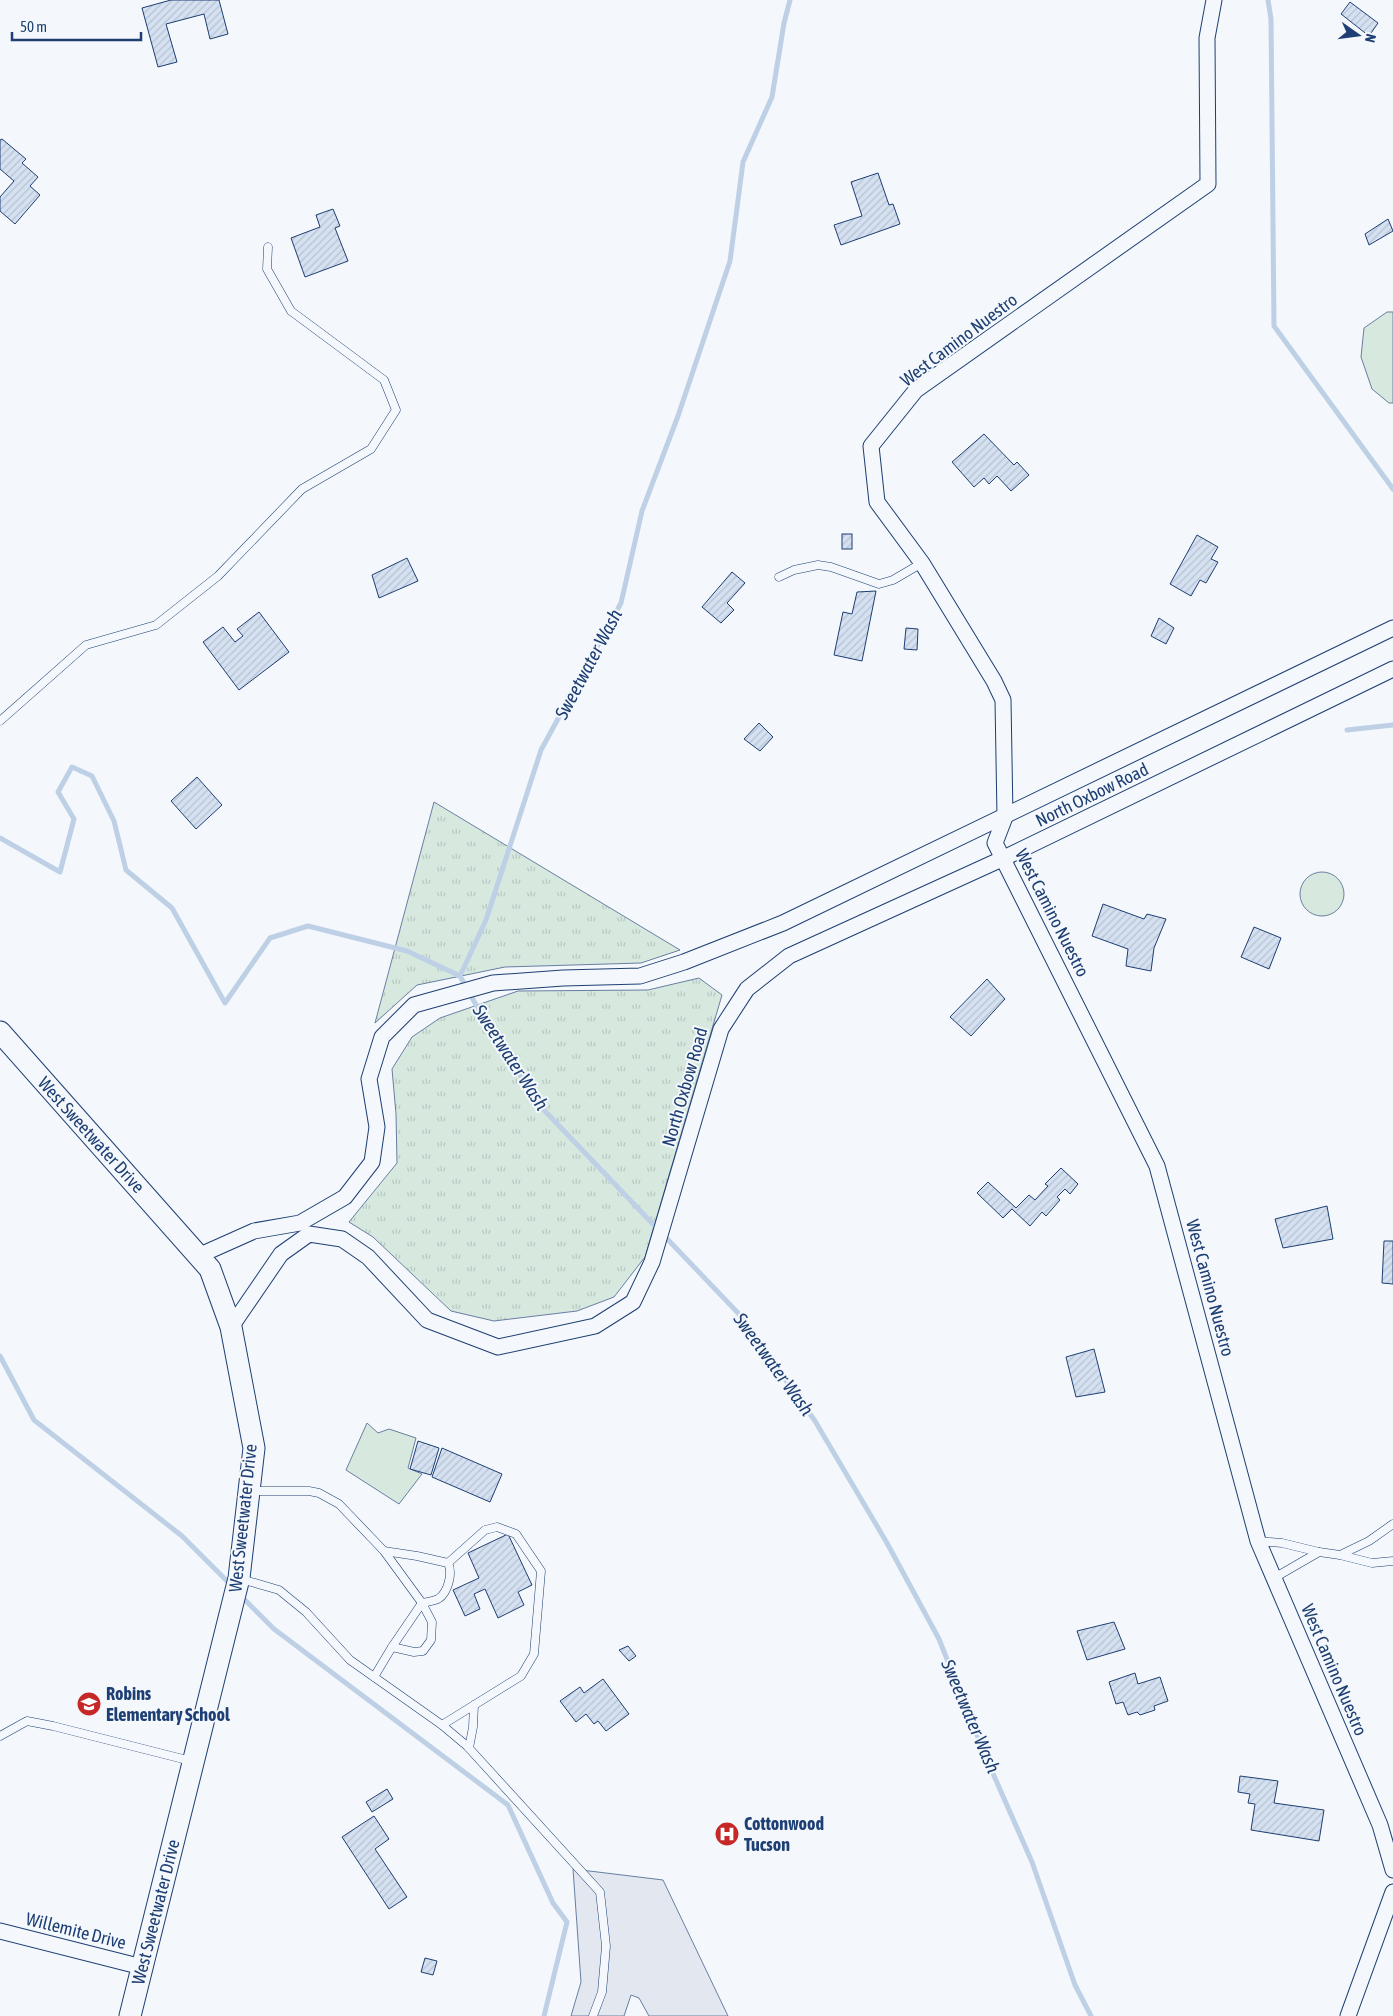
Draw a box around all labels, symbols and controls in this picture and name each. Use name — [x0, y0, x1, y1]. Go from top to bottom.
scale bar — [12, 10, 141, 42]
north arrow — [1333, 10, 1383, 60]
text: 50 m — [20, 18, 47, 35]
text: N — [1362, 32, 1379, 44]
street label: West Camino Nuestro — [896, 289, 1021, 390]
water label: Sweetwater Wash — [549, 605, 626, 724]
street label: North Oxbow Road — [1032, 758, 1152, 831]
street label: West Camino Nuestro — [1011, 845, 1094, 980]
water label: Sweetwater Wash — [468, 999, 553, 1114]
street label: North Oxbow Road — [658, 1025, 712, 1149]
street label: West Sweetwater Drive — [34, 1072, 149, 1197]
street label: West Camino Nuestro — [1182, 1217, 1239, 1359]
water label: Sweetwater Wash — [729, 1308, 819, 1420]
street label: West Sweetwater Drive — [224, 1443, 261, 1593]
street label: West Camino Nuestro — [1297, 1601, 1372, 1739]
water label: Sweetwater Wash — [937, 1655, 1005, 1776]
place label: Robins Elementary School — [106, 1683, 230, 1725]
school or university icon: Robins Elementary School — [76, 1691, 102, 1717]
place label: Cottonwood Tucson — [744, 1813, 824, 1855]
hospital icon: Cottonwood Tucson — [714, 1821, 740, 1847]
street label: West Sweetwater Drive — [127, 1837, 184, 1987]
street label: Willemite Drive — [24, 1908, 128, 1953]

